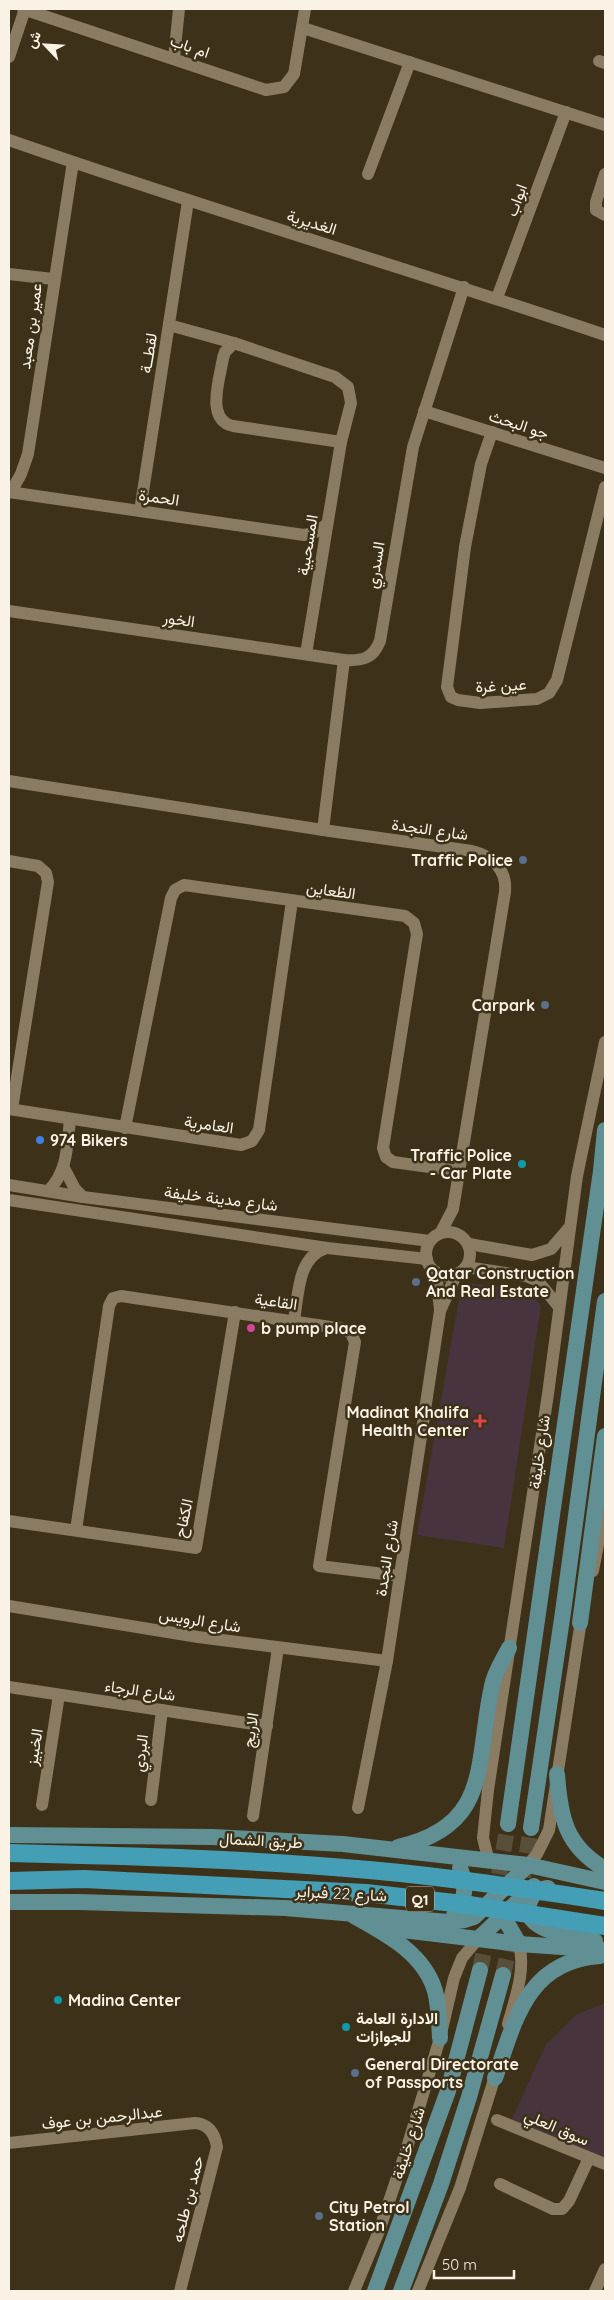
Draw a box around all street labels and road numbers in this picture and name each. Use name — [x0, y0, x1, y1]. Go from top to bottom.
street label: ام باب — [167, 30, 212, 63]
street label: ابواب — [501, 181, 532, 219]
street label: الغديرية — [284, 205, 339, 240]
street label: عمير بن معبد — [14, 282, 47, 371]
street label: لقطــة — [135, 331, 161, 375]
street label: جو البحث — [486, 405, 552, 444]
street label: الحمرة — [137, 484, 181, 511]
street label: المسحبية — [292, 513, 322, 577]
street label: السدري — [361, 540, 393, 590]
street label: الخور — [161, 607, 196, 632]
street label: عين غرة — [475, 674, 527, 697]
street label: شارع النجدة — [390, 814, 470, 846]
street label: الظعاين — [305, 877, 357, 904]
street label: العامرية — [183, 1111, 235, 1138]
street label: شارع مدينة خليفة — [163, 1181, 279, 1217]
street label: القاعية — [253, 1288, 299, 1314]
street label: شارع خليفة — [524, 1414, 556, 1491]
street label: الكفاح — [169, 1497, 199, 1540]
street label: شارع النجدة — [370, 1518, 404, 1598]
street label: شارع الرويس — [157, 1604, 242, 1638]
street label: شارع الرجاء — [103, 1675, 177, 1707]
street label: الاريج — [237, 1711, 265, 1749]
street label: الخبيز — [21, 1727, 48, 1768]
street label: البردي — [128, 1733, 156, 1773]
street label: طريق الشمال — [219, 1828, 303, 1853]
street label: شارع 22 فبراير — [293, 1881, 387, 1907]
road number: Q1 — [406, 1886, 434, 1912]
street label: عبدالرحمن بن عوف — [41, 2101, 164, 2134]
street label: سوق العلي — [520, 2104, 592, 2153]
street label: شارع خليفة — [387, 2105, 431, 2182]
street label: حمد بن طلحه — [167, 2154, 208, 2244]

